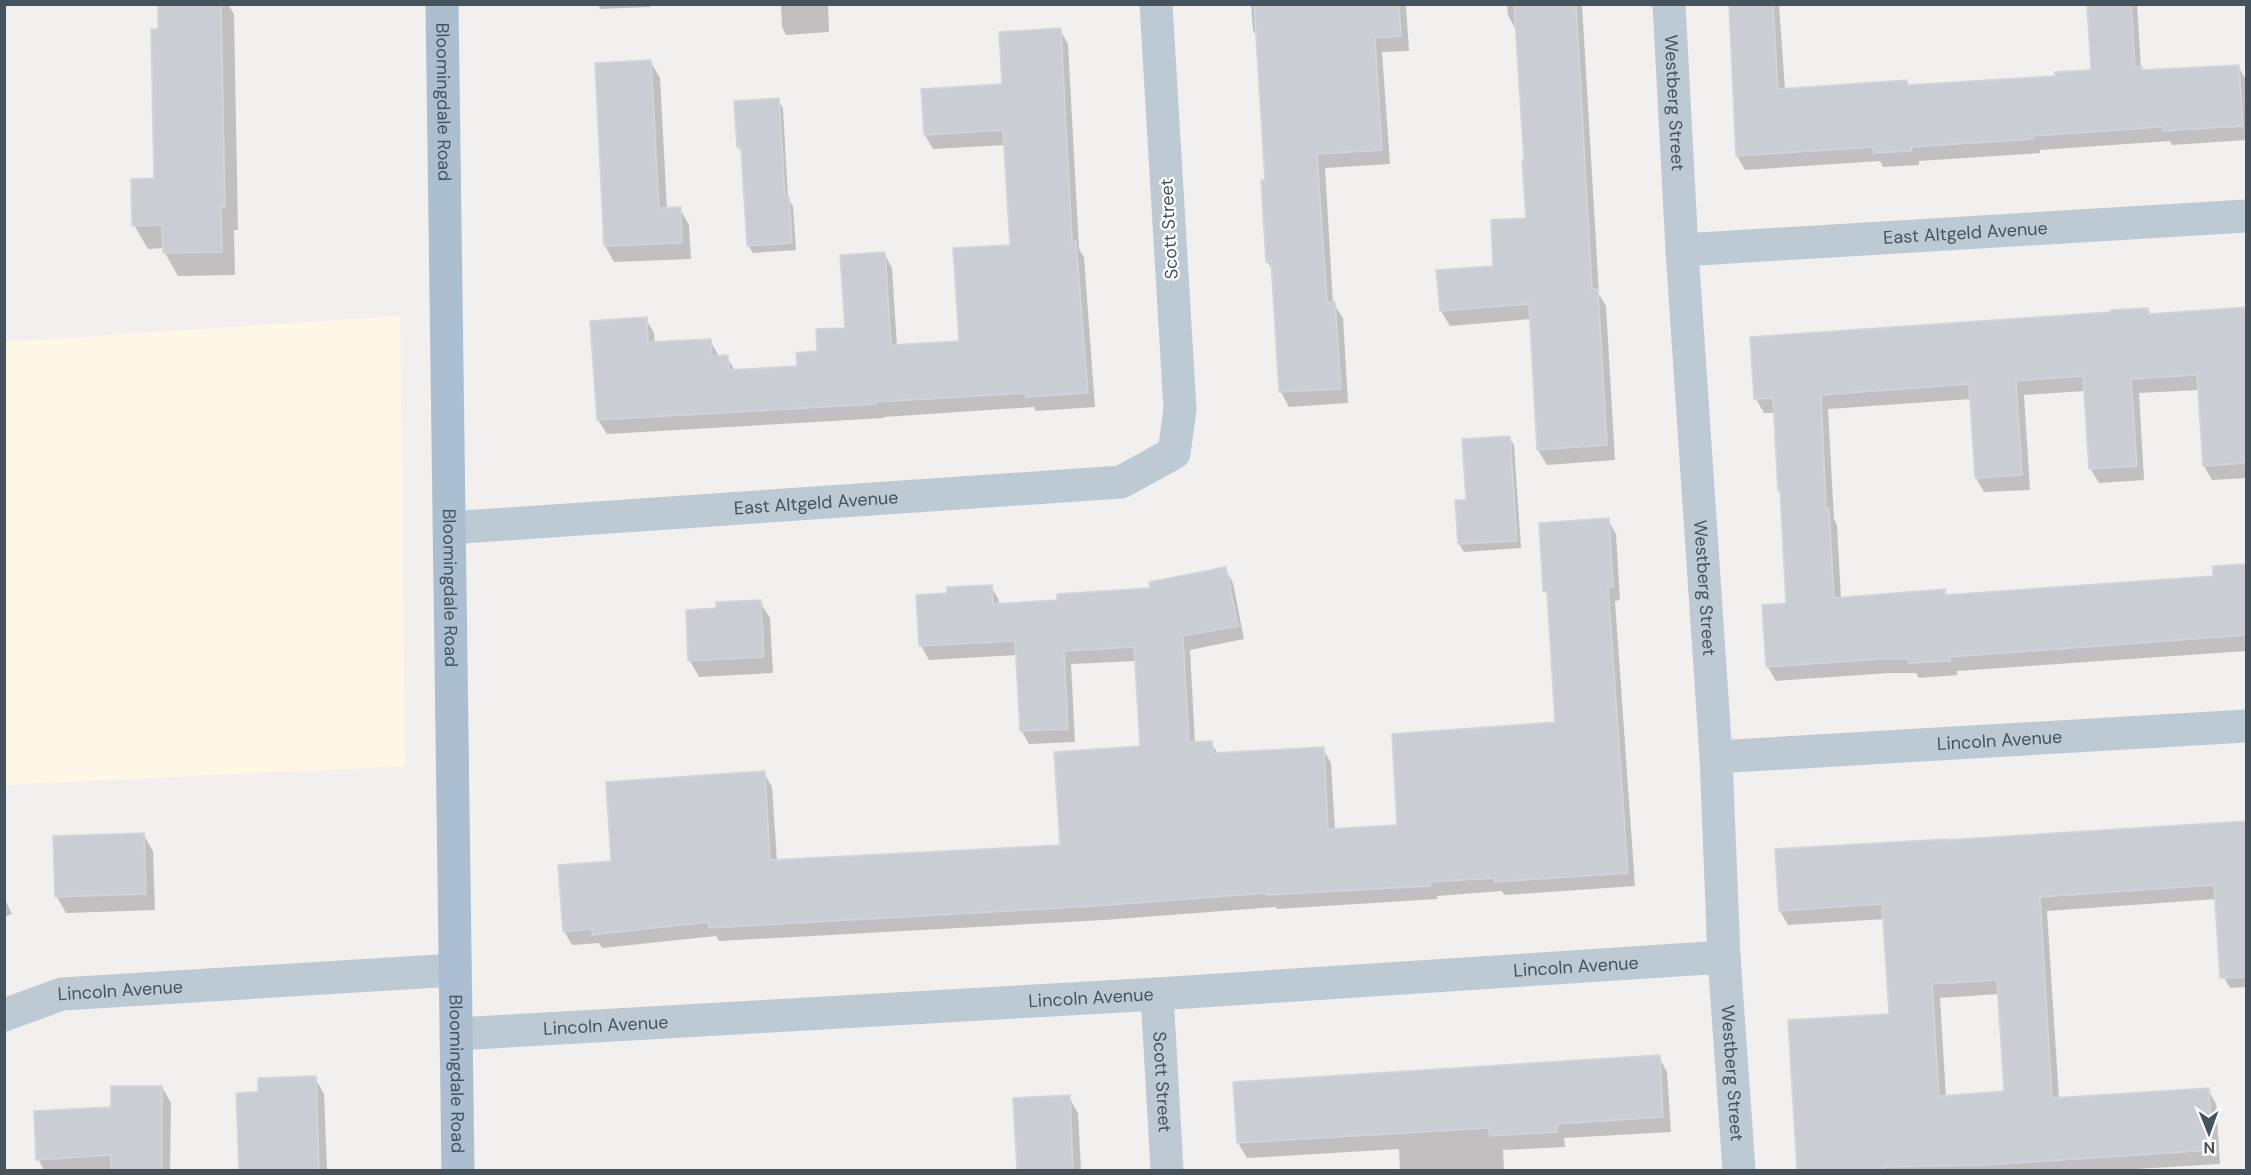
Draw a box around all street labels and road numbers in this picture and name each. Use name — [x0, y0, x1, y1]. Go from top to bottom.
street label: Bloomingdale Road — [430, 22, 456, 182]
street label: Westberg Street — [1659, 34, 1690, 172]
street label: Scott Street — [1154, 178, 1184, 280]
street label: East Altgeld Avenue — [1883, 216, 2048, 250]
street label: East Altgeld Avenue — [733, 485, 899, 520]
street label: Bloomingdale Road — [437, 508, 463, 667]
street label: Westberg Street — [1688, 519, 1721, 657]
street label: Lincoln Avenue — [1936, 725, 2063, 756]
street label: Lincoln Avenue — [1513, 951, 1639, 983]
street label: Lincoln Avenue — [57, 975, 184, 1006]
street label: Lincoln Avenue — [1028, 982, 1154, 1013]
street label: Bloomingdale Road — [444, 994, 470, 1153]
street label: Westberg Street — [1715, 1004, 1749, 1142]
street label: Lincoln Avenue — [542, 1010, 669, 1041]
street label: Scott Street — [1147, 1031, 1177, 1133]

